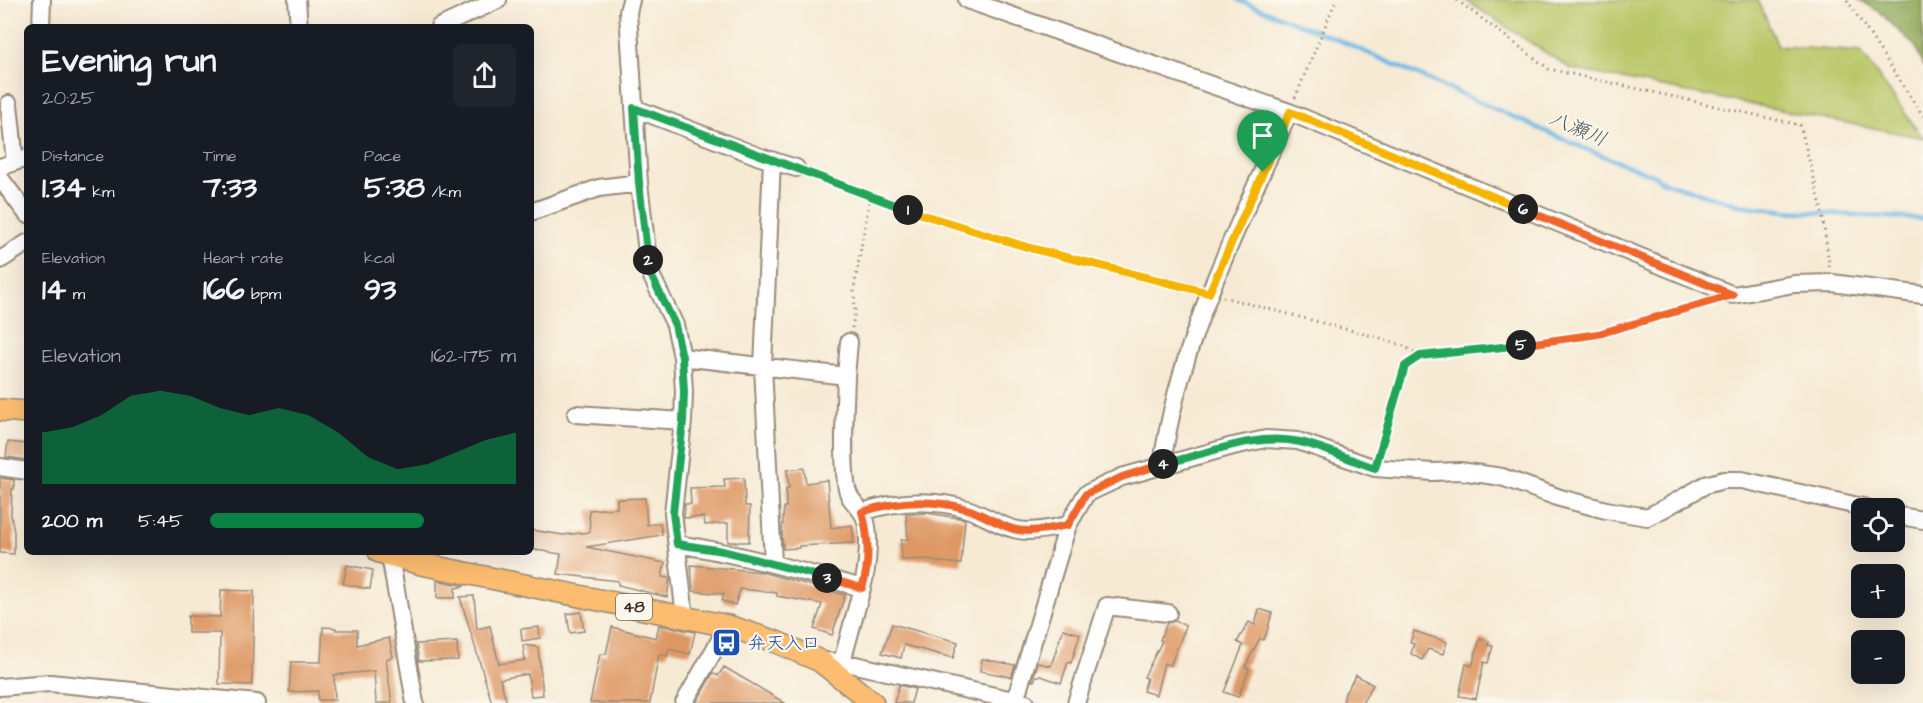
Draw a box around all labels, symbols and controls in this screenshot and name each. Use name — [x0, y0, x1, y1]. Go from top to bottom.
text: Evening run — [42, 38, 216, 84]
button: share — [453, 44, 516, 107]
text: 20:25 — [42, 84, 95, 112]
water label: 八瀬川 — [1545, 104, 1611, 154]
pin — [1237, 110, 1288, 172]
icon: arrive — [1246, 119, 1279, 152]
text: Distance — [42, 145, 104, 167]
text: Time — [203, 145, 237, 167]
text: Pace — [364, 145, 401, 167]
text: 1.34 — [42, 167, 86, 209]
text: 7:33 — [203, 167, 257, 209]
text: 5:38 — [364, 167, 425, 209]
text: km — [86, 181, 114, 203]
text: /km — [425, 181, 461, 203]
pin: 6 — [1508, 194, 1538, 224]
pin: 1 — [893, 195, 923, 225]
text: 6 — [1518, 198, 1528, 220]
text: 1 — [907, 199, 909, 221]
pin: 2 — [633, 245, 663, 275]
text: Elevation — [42, 247, 105, 269]
text: Heart rate — [203, 247, 283, 269]
text: kcal — [364, 247, 395, 269]
text: 2 — [643, 249, 653, 271]
text: 14 — [42, 269, 66, 311]
text: 166 — [203, 269, 244, 311]
text: 93 — [364, 269, 396, 311]
text: m — [66, 283, 85, 305]
text: bpm — [244, 283, 281, 305]
pin: 5 — [1506, 330, 1536, 360]
text: 5 — [1515, 334, 1527, 356]
text: Elevation — [42, 342, 121, 370]
text: 162–175 m — [431, 342, 516, 370]
pin: 4 — [1148, 449, 1178, 479]
text: 4 — [1158, 453, 1168, 475]
map controls — [1851, 498, 1905, 684]
button: locate — [1851, 498, 1905, 552]
text: 200 m — [42, 507, 102, 535]
text: 5:45 — [138, 507, 183, 535]
pin: 3 — [812, 563, 842, 593]
button: + — [1851, 564, 1905, 618]
text: 3 — [823, 567, 831, 589]
road number: 48 — [616, 594, 652, 620]
bus stop icon: 弁天入口 — [711, 627, 743, 659]
button: − — [1851, 630, 1905, 684]
place label: 弁天入口 — [748, 631, 820, 656]

